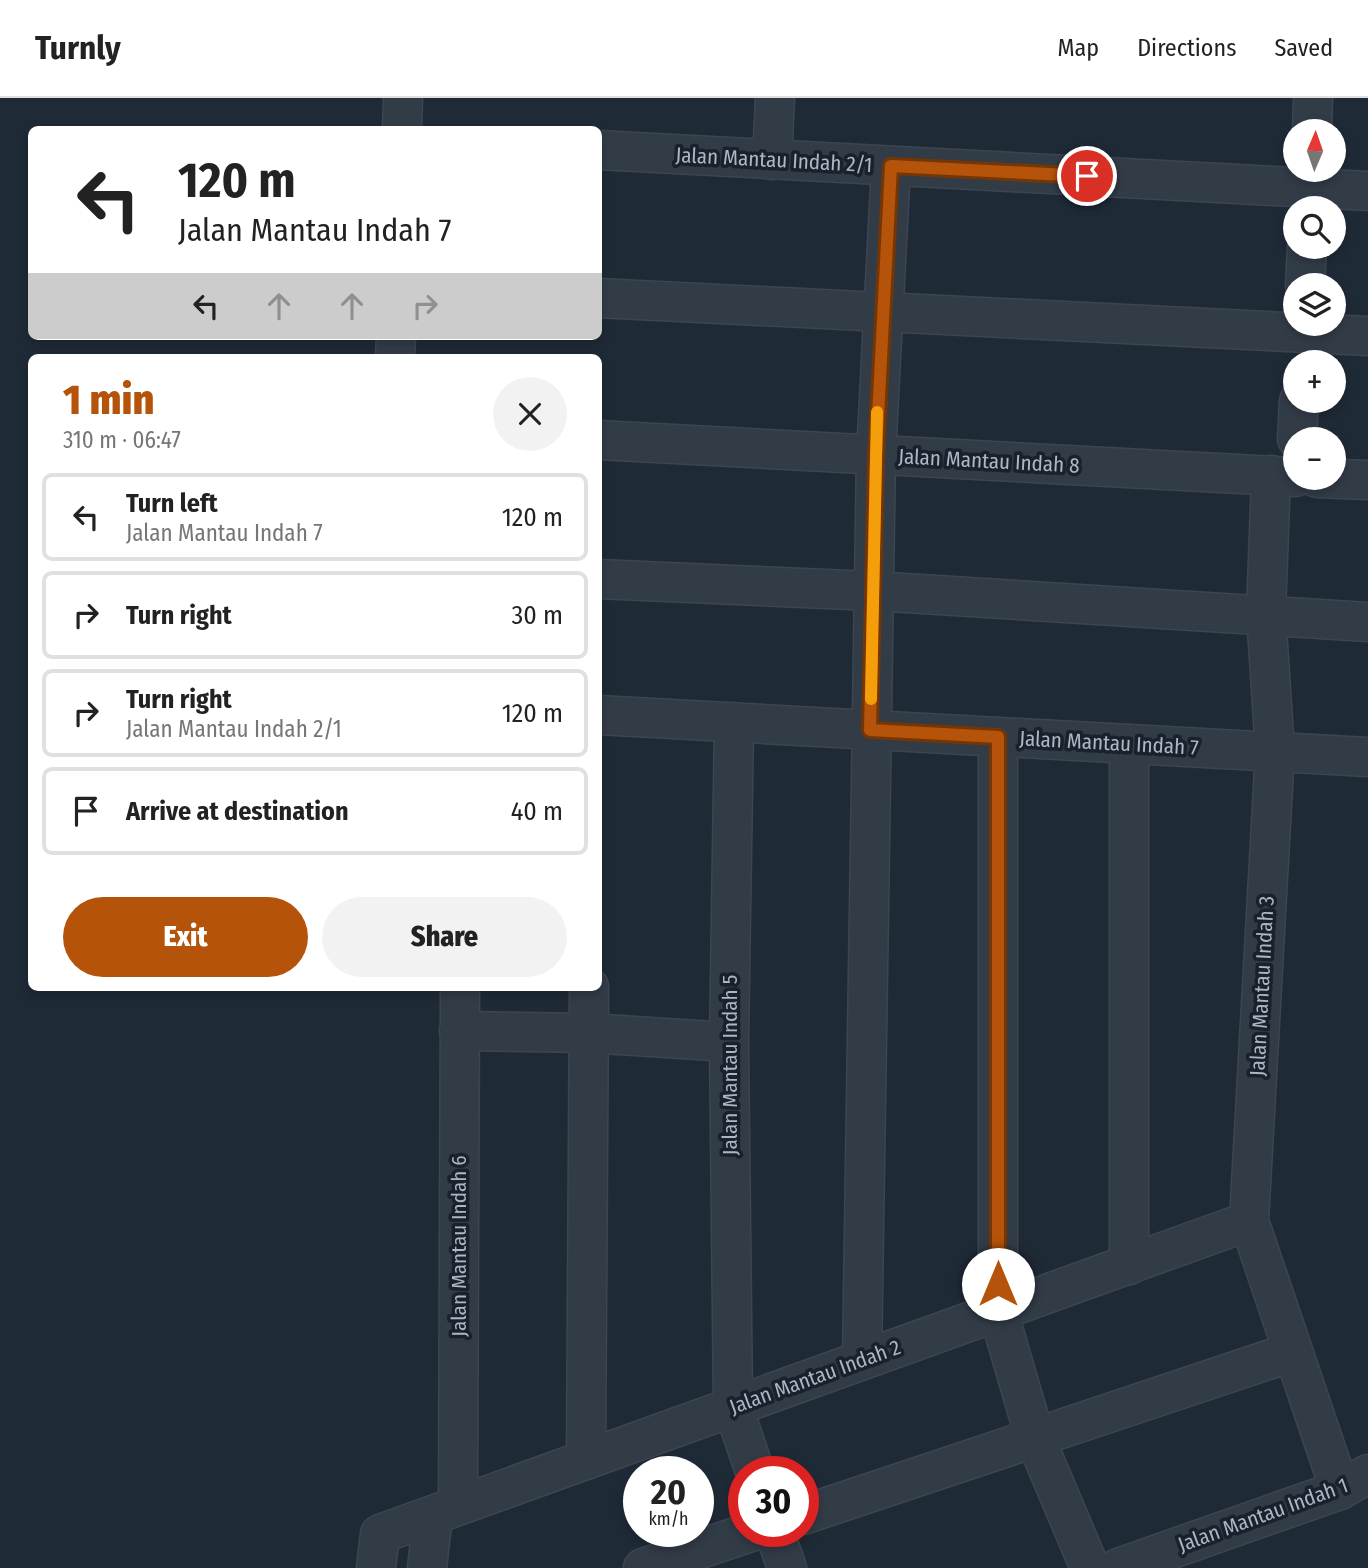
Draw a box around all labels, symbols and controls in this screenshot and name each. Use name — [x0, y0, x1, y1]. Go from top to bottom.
text: Turnly — [35, 28, 121, 68]
text: Map — [1058, 34, 1099, 62]
text: Directions — [1137, 34, 1236, 62]
text: Saved — [1274, 34, 1333, 62]
north arrow — [1283, 119, 1346, 182]
map controls — [1283, 119, 1346, 490]
street label: Jalan Mantau Indah 2/1 — [675, 142, 873, 178]
pin — [1057, 146, 1117, 206]
text: 120 m — [178, 151, 296, 210]
icon: left — [63, 154, 154, 245]
icon: arrive — [1068, 157, 1106, 195]
button: search — [1283, 196, 1346, 259]
text: Jalan Mantau Indah 7 — [178, 211, 451, 249]
button: layers — [1283, 273, 1346, 336]
icon: left — [187, 287, 225, 325]
icon: ahead — [260, 287, 298, 325]
icon: ahead — [333, 287, 371, 325]
icon: right — [406, 287, 444, 325]
button: + — [1283, 350, 1346, 413]
text: 1 min — [63, 375, 154, 425]
button: close — [493, 377, 567, 451]
text: 310 m · 06:47 — [63, 426, 181, 454]
button: − — [1283, 427, 1346, 490]
street label: Jalan Mantau Indah 8 — [898, 443, 1080, 479]
text: Turn left — [126, 488, 218, 519]
icon: left — [67, 498, 105, 536]
text: 120 m — [502, 502, 563, 533]
text: Jalan Mantau Indah 7 — [126, 519, 322, 547]
icon: right — [67, 596, 105, 634]
text: Turn right — [126, 600, 232, 631]
text: 30 m — [512, 600, 563, 631]
text: Turn right — [126, 684, 232, 715]
icon: right — [67, 694, 105, 732]
text: 120 m — [502, 698, 563, 729]
text: Jalan Mantau Indah 2/1 — [126, 715, 342, 743]
street label: Jalan Mantau Indah 7 — [1019, 725, 1199, 761]
icon: arrive — [67, 792, 105, 830]
text: Arrive at destination — [126, 796, 349, 827]
text: 40 m — [511, 796, 563, 827]
street label: Jalan Mantau Indah 3 — [1244, 895, 1280, 1077]
button: Exit — [63, 897, 308, 977]
button: Share — [322, 897, 567, 977]
street label: Jalan Mantau Indah 5 — [717, 975, 743, 1155]
street label: Jalan Mantau Indah 6 — [446, 1155, 472, 1337]
position arrow — [961, 1247, 1035, 1321]
street label: Jalan Mantau Indah 2 — [726, 1334, 904, 1420]
speed limit sign: 30 — [728, 1456, 819, 1547]
text: 20 — [651, 1471, 686, 1513]
street label: Jalan Mantau Indah 1 — [1174, 1472, 1352, 1558]
text: km/h — [648, 1508, 689, 1530]

